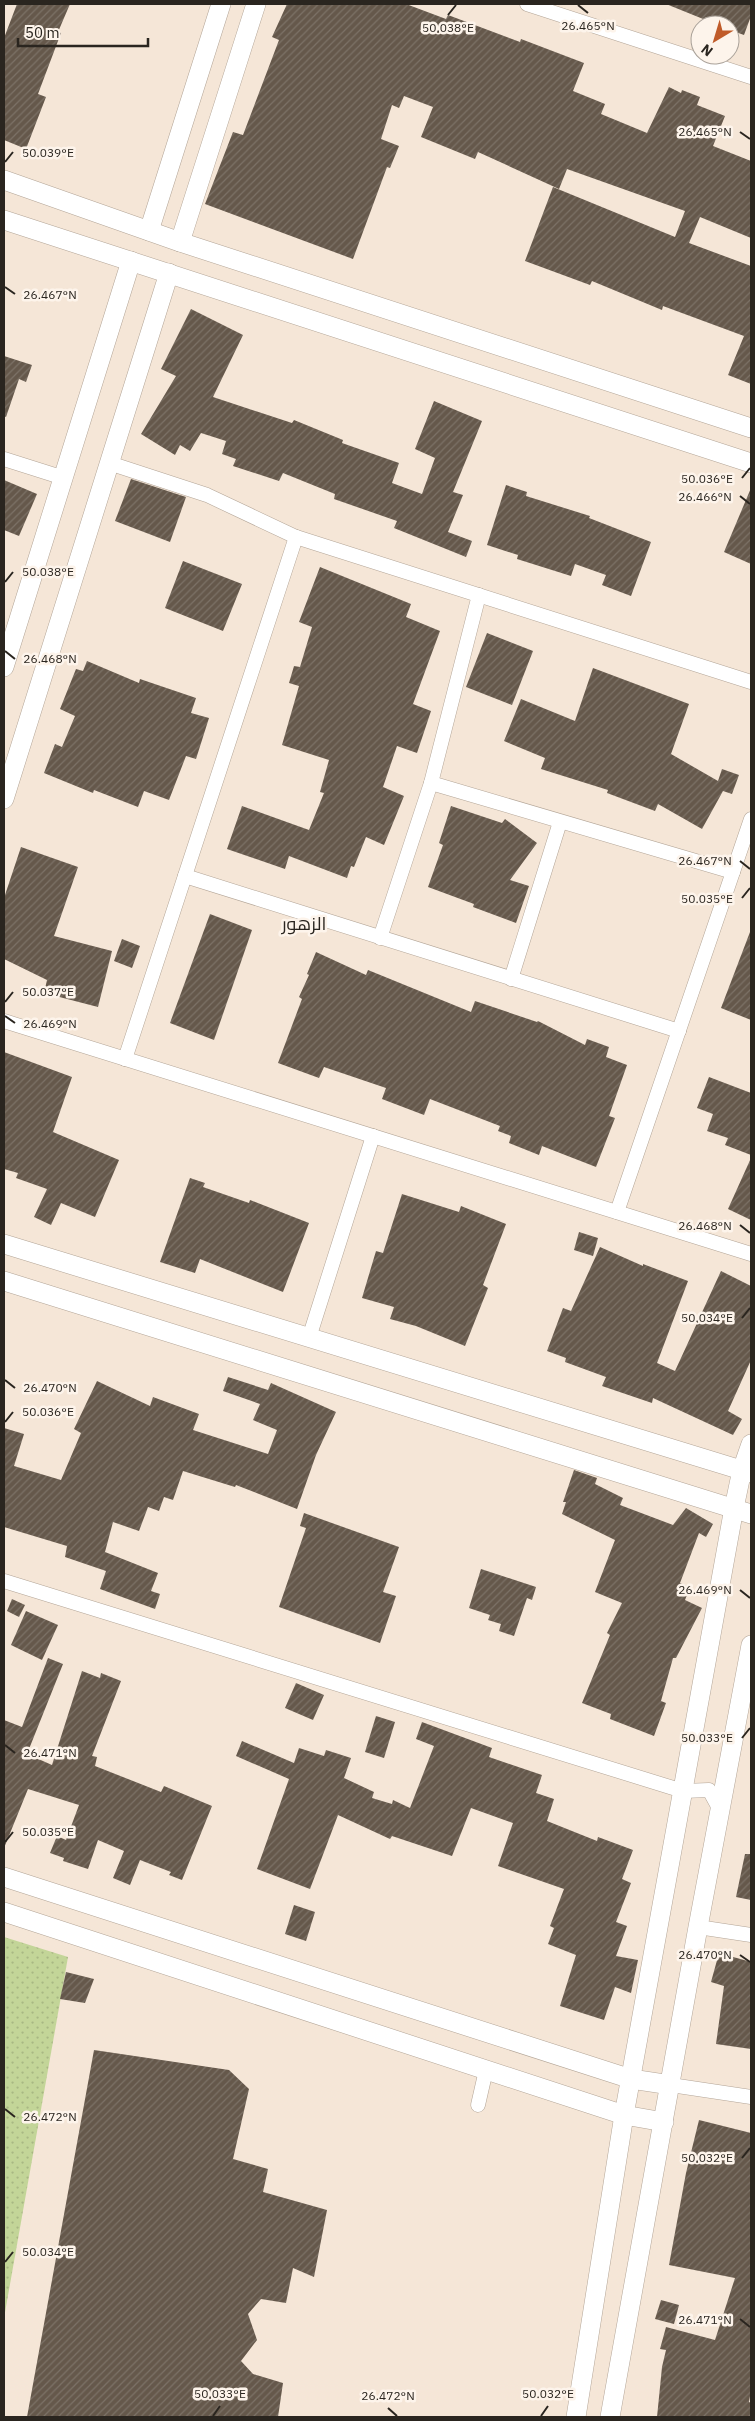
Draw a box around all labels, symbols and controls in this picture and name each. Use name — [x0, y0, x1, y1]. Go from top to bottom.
scale bar — [18, 15, 148, 47]
north arrow — [690, 15, 740, 65]
text: 26.465°N — [561, 18, 615, 33]
text: 50.038°E — [422, 20, 474, 35]
text: 50 m — [25, 23, 60, 42]
text: N — [697, 40, 717, 60]
text: 26.465°N — [678, 124, 732, 139]
text: 50.039°E — [22, 145, 74, 160]
text: 26.467°N — [23, 287, 77, 302]
text: 50.036°E — [681, 471, 733, 486]
text: 26.466°N — [678, 489, 732, 504]
text: 50.038°E — [22, 564, 74, 579]
text: 26.468°N — [23, 651, 77, 666]
text: 26.467°N — [678, 853, 732, 868]
text: 50.035°E — [681, 891, 733, 906]
district label: الزهور — [281, 912, 326, 935]
text: 50.037°E — [22, 984, 74, 999]
text: 26.469°N — [23, 1016, 77, 1031]
text: 26.468°N — [678, 1218, 732, 1233]
text: 50.034°E — [681, 1310, 733, 1325]
text: 26.470°N — [23, 1380, 77, 1395]
text: 50.036°E — [22, 1404, 74, 1419]
text: 26.469°N — [678, 1582, 732, 1597]
text: 50.033°E — [681, 1730, 733, 1745]
text: 26.471°N — [23, 1745, 77, 1760]
text: 50.035°E — [22, 1824, 74, 1839]
text: 26.470°N — [678, 1947, 732, 1962]
text: 26.472°N — [23, 2109, 77, 2124]
text: 50.032°E — [681, 2150, 733, 2165]
text: 50.034°E — [22, 2244, 74, 2259]
text: 26.471°N — [678, 2312, 732, 2327]
text: 50.033°E — [194, 2386, 246, 2401]
text: 50.032°E — [522, 2386, 574, 2401]
text: 26.472°N — [361, 2388, 415, 2403]

